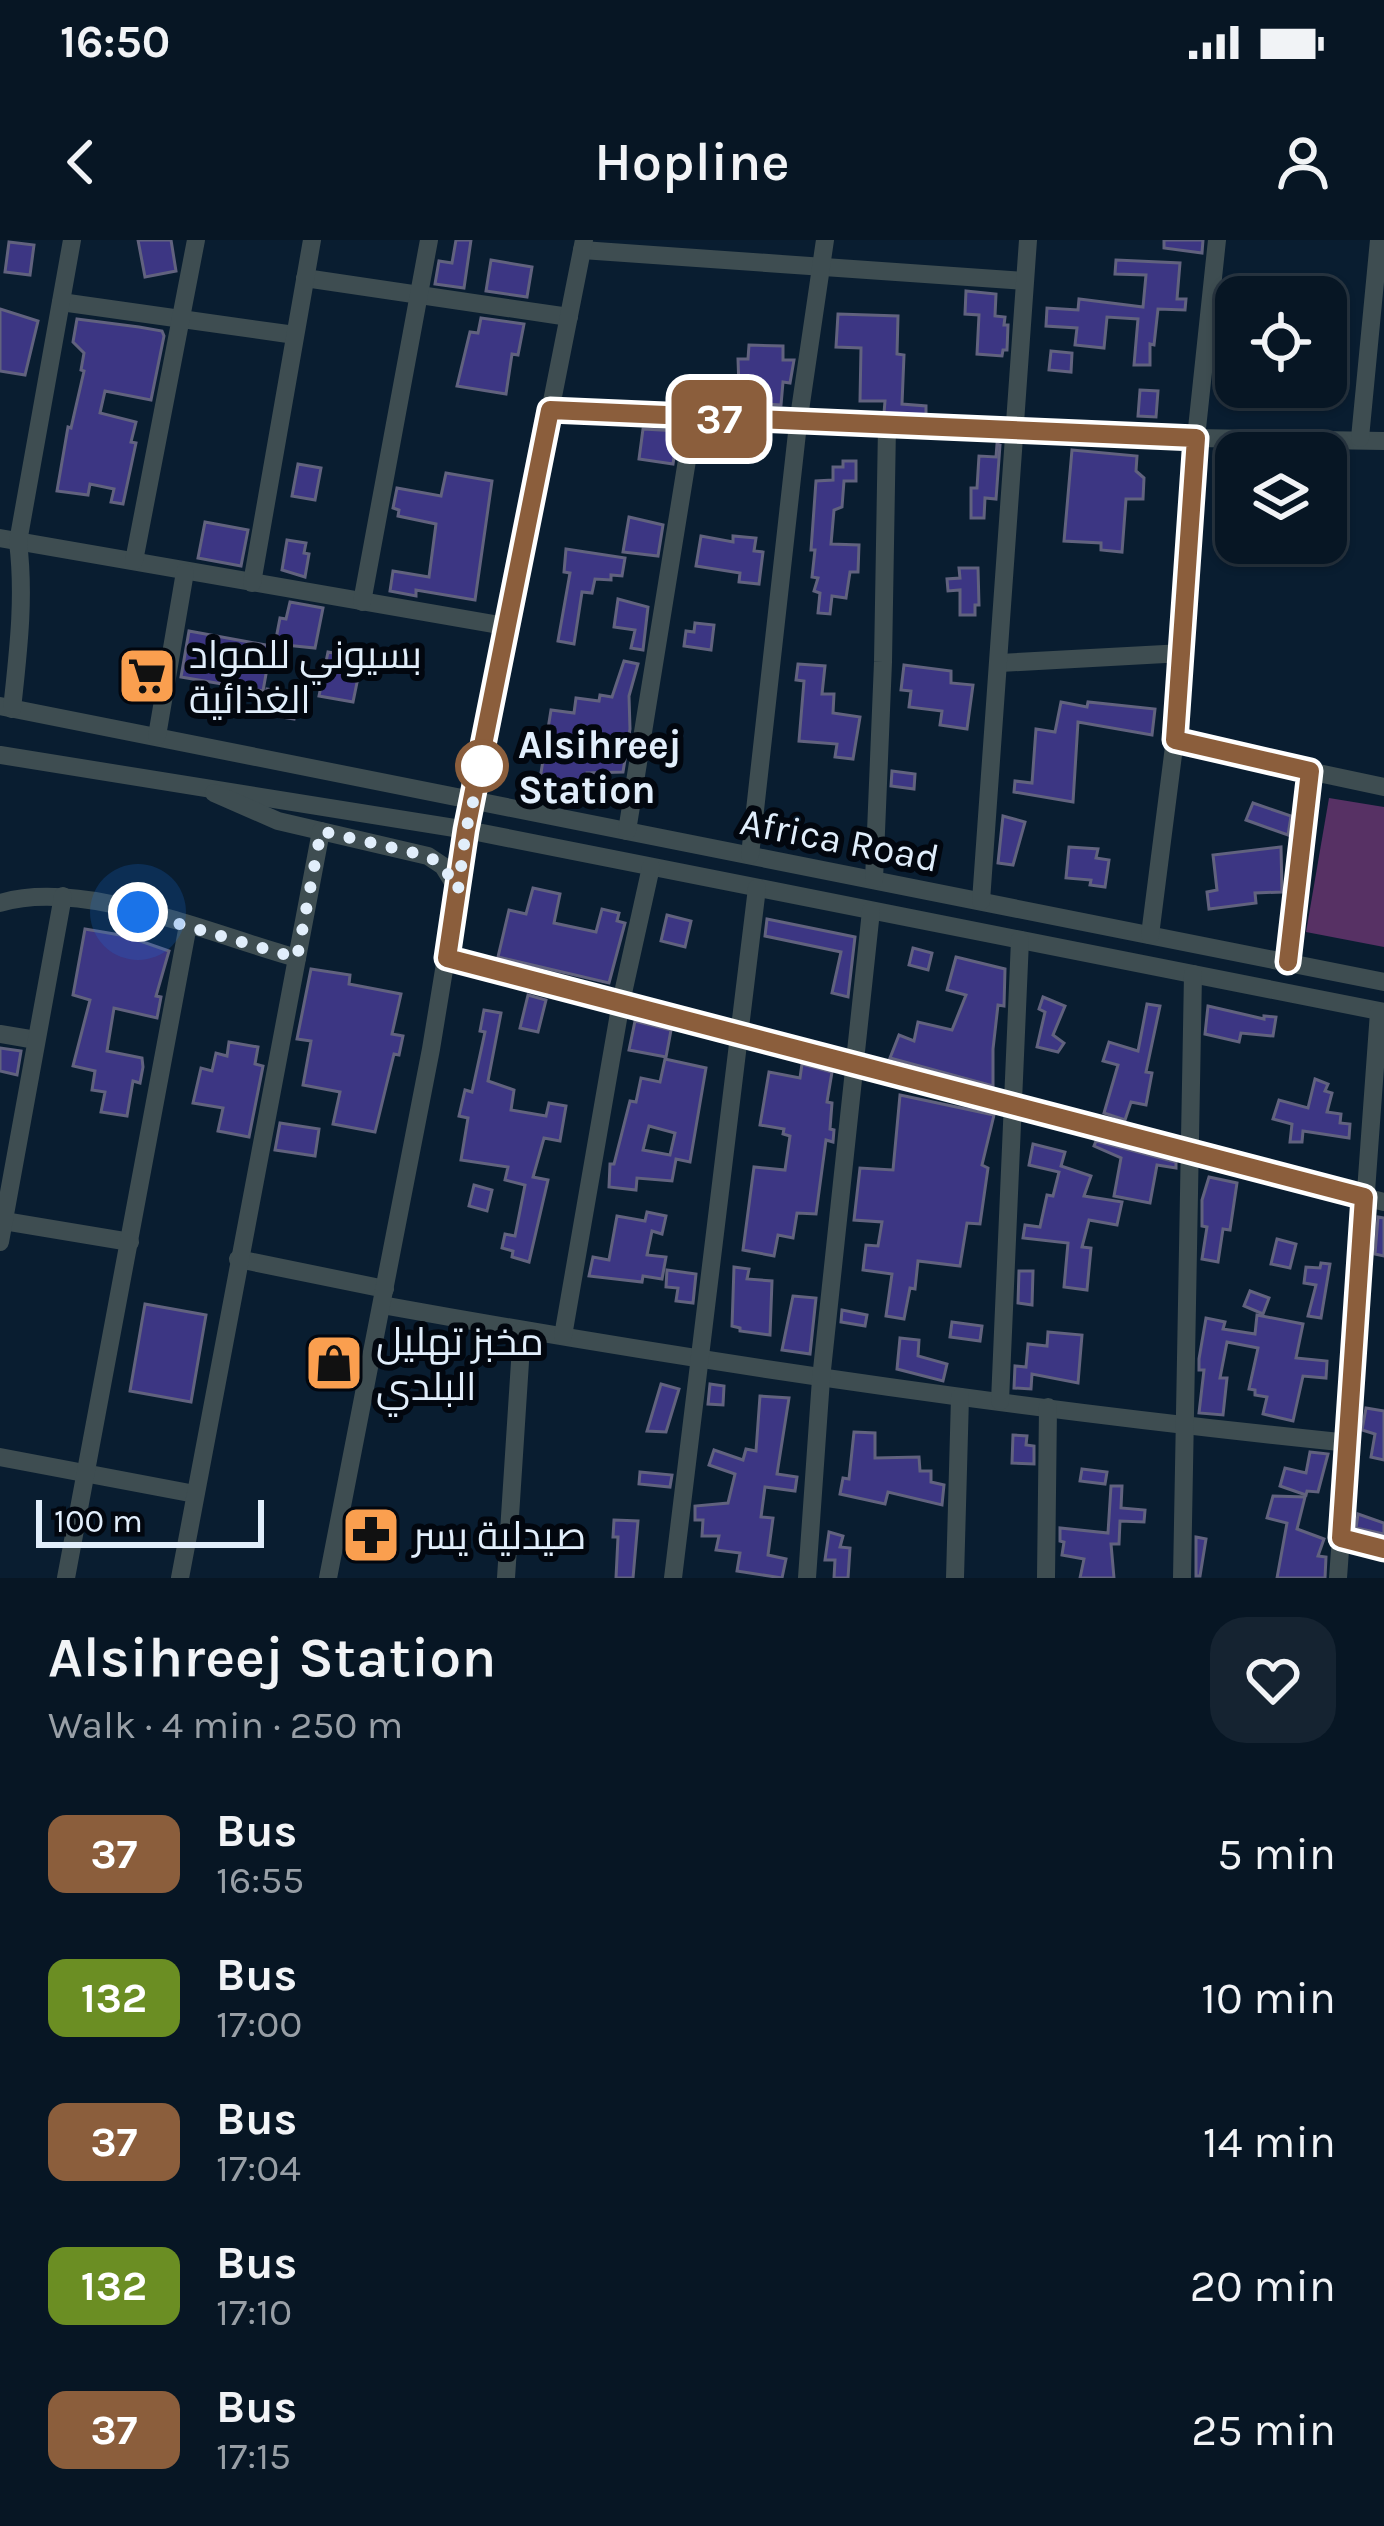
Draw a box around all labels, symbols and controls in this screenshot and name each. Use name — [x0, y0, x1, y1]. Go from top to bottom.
text: 16:50 — [60, 16, 170, 68]
icon: back — [48, 129, 114, 195]
icon: person — [1270, 129, 1336, 195]
text: Hopline — [594, 130, 790, 194]
map controls — [1215, 276, 1347, 564]
button: locate — [1215, 276, 1347, 408]
line badge: 37 — [665, 380, 773, 458]
text: 37 — [695, 394, 743, 444]
button: layers — [1215, 432, 1347, 564]
place label: بسيوني للمواد الغذائية — [189, 632, 422, 723]
supermarket icon: بسيوني للمواد الغذائية — [116, 645, 178, 707]
place label: Alsihreej Station — [518, 722, 682, 813]
marker: Alsihreej Station — [457, 741, 507, 791]
street label: Africa Road — [736, 798, 943, 882]
your location — [108, 882, 168, 942]
place label: مخبز تهليل البلدي — [376, 1319, 544, 1417]
shop icon: مخبز تهليل البلدي — [303, 1332, 365, 1394]
scale bar — [36, 1494, 264, 1547]
text: 100 m — [54, 1502, 143, 1540]
pharmacy icon: صيدلية يسر — [340, 1504, 402, 1566]
place label: صيدلية يسر — [411, 1513, 586, 1559]
button: heart — [1210, 1617, 1336, 1743]
text: Alsihreej Station — [48, 1624, 496, 1690]
text: Walk · 4 min · 250 m — [48, 1702, 403, 1748]
text: Bus — [216, 1805, 297, 1857]
text: 5 min — [1217, 1828, 1336, 1880]
text: 37 — [90, 1829, 138, 1879]
text: 16:55 — [216, 1857, 304, 1903]
text: Bus — [216, 1949, 297, 2001]
text: 10 min — [1201, 1972, 1336, 2024]
text: 132 — [81, 1973, 147, 2023]
text: 17:00 — [216, 2001, 302, 2047]
text: Bus — [216, 2093, 297, 2145]
text: 14 min — [1203, 2116, 1336, 2168]
text: 37 — [90, 2117, 138, 2167]
text: 17:04 — [216, 2145, 301, 2191]
text: Bus — [216, 2237, 297, 2289]
text: 20 min — [1190, 2260, 1336, 2312]
text: 132 — [81, 2261, 147, 2311]
text: 17:10 — [216, 2289, 292, 2335]
text: Bus — [216, 2381, 297, 2433]
text: 25 min — [1191, 2404, 1336, 2456]
text: 37 — [90, 2405, 138, 2455]
text: 17:15 — [216, 2433, 291, 2479]

